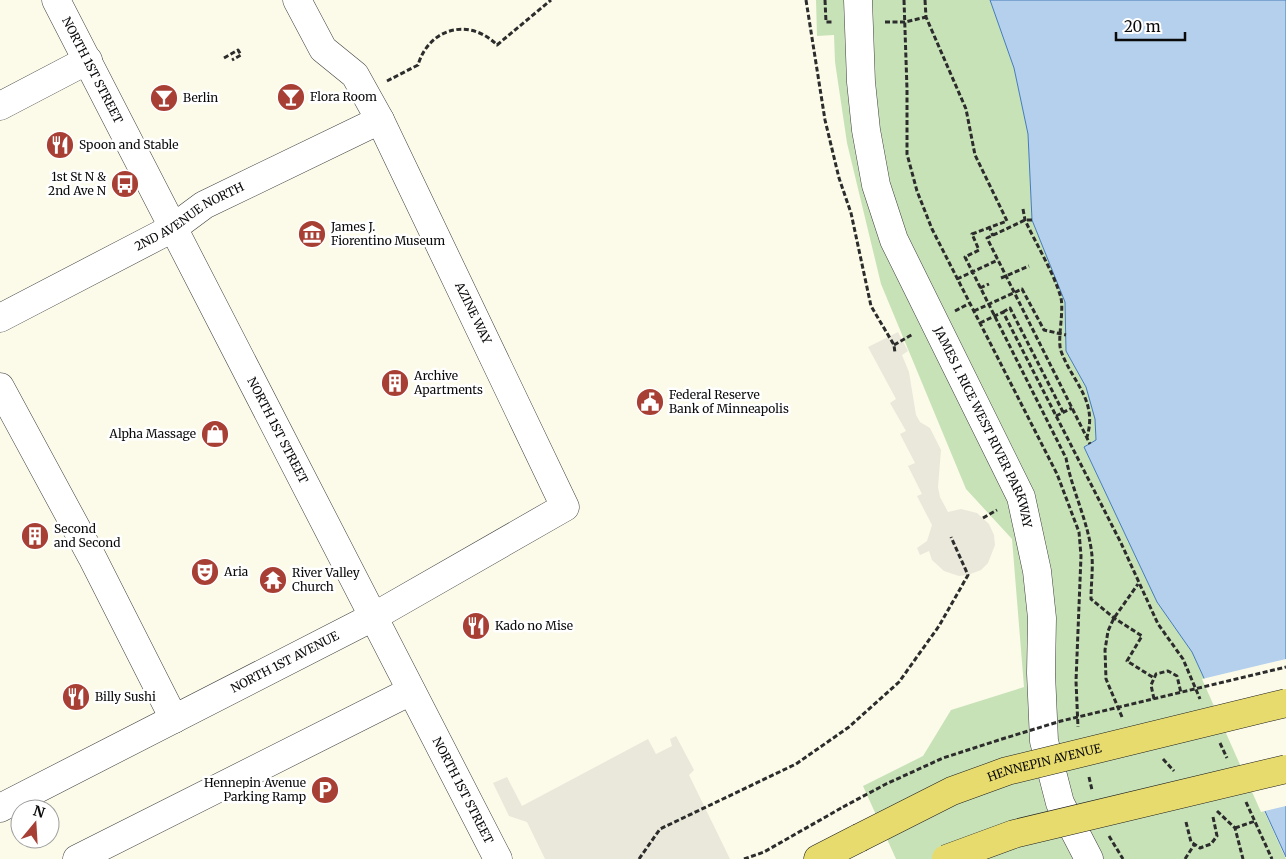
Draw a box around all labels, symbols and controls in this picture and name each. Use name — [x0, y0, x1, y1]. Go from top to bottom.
scale bar — [1116, 10, 1185, 42]
street label: NORTH 1ST STREET — [59, 14, 126, 126]
text: 20 m — [1124, 17, 1161, 36]
bar icon: Flora Room — [276, 82, 306, 112]
bar icon: Berlin — [149, 83, 179, 113]
place label: Flora Room — [310, 89, 377, 104]
place label: Berlin — [183, 90, 218, 105]
restaurant icon: Spoon and Stable — [45, 130, 75, 160]
place label: Spoon and Stable — [79, 137, 178, 152]
place label: 1st St N & 2nd Ave N — [48, 169, 107, 198]
bus stop icon: 1st St N & 2nd Ave N — [110, 169, 140, 199]
street label: 2ND AVENUE NORTH — [132, 179, 247, 254]
museum icon: James J. Fiorentino Museum — [297, 219, 327, 249]
place label: James J. Fiorentino Museum — [330, 219, 445, 248]
street label: AZINE WAY — [452, 278, 495, 346]
street label: JAMES I. RICE WEST RIVER PARKWAY — [931, 323, 1036, 529]
building icon: Archive Apartments — [380, 368, 410, 398]
place label: Archive Apartments — [413, 368, 483, 397]
street label: NORTH 1ST STREET — [244, 374, 312, 486]
public building icon: Federal Reserve Bank of Minneapolis — [635, 387, 665, 417]
place label: Federal Reserve Bank of Minneapolis — [669, 387, 789, 416]
shop icon: Alpha Massage — [200, 419, 230, 449]
place label: Alpha Massage — [108, 426, 196, 441]
building icon: Second and Second — [20, 521, 50, 551]
place label: Second and Second — [54, 521, 120, 550]
theatre icon: Aria — [190, 557, 220, 587]
place label: Aria — [223, 564, 249, 579]
temple icon: River Valley Church — [258, 565, 288, 595]
place label: River Valley Church — [292, 565, 360, 594]
restaurant icon: Kado no Mise — [461, 611, 491, 641]
place label: Kado no Mise — [495, 618, 573, 633]
street label: NORTH 1ST AVENUE — [228, 628, 342, 696]
restaurant icon: Billy Sushi — [61, 682, 91, 712]
place label: Billy Sushi — [95, 689, 156, 704]
street label: NORTH 1ST STREET — [430, 735, 497, 847]
street label: HENNEPIN AVENUE — [985, 740, 1103, 785]
place label: Hennepin Avenue Parking Ramp — [204, 775, 306, 804]
parking icon: Hennepin Avenue Parking Ramp — [310, 775, 340, 805]
north arrow — [10, 799, 60, 849]
text: N — [31, 801, 47, 822]

